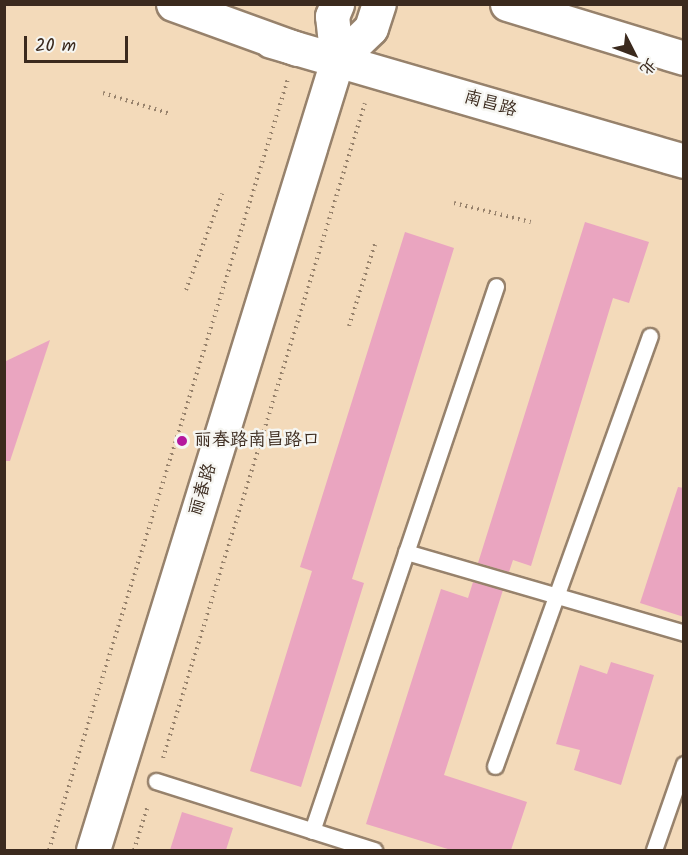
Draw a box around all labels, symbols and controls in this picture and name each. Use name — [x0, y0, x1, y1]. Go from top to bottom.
scale bar — [27, 24, 130, 62]
north arrow — [604, 24, 664, 84]
text: 20 m — [35, 32, 76, 61]
text: 北 — [633, 52, 662, 81]
street label: 南昌路 — [461, 87, 519, 123]
place label: 丽春路南昌路口 — [194, 430, 320, 452]
marker: 丽春路南昌路口 — [175, 434, 189, 448]
street label: 丽春路 — [186, 461, 222, 519]

